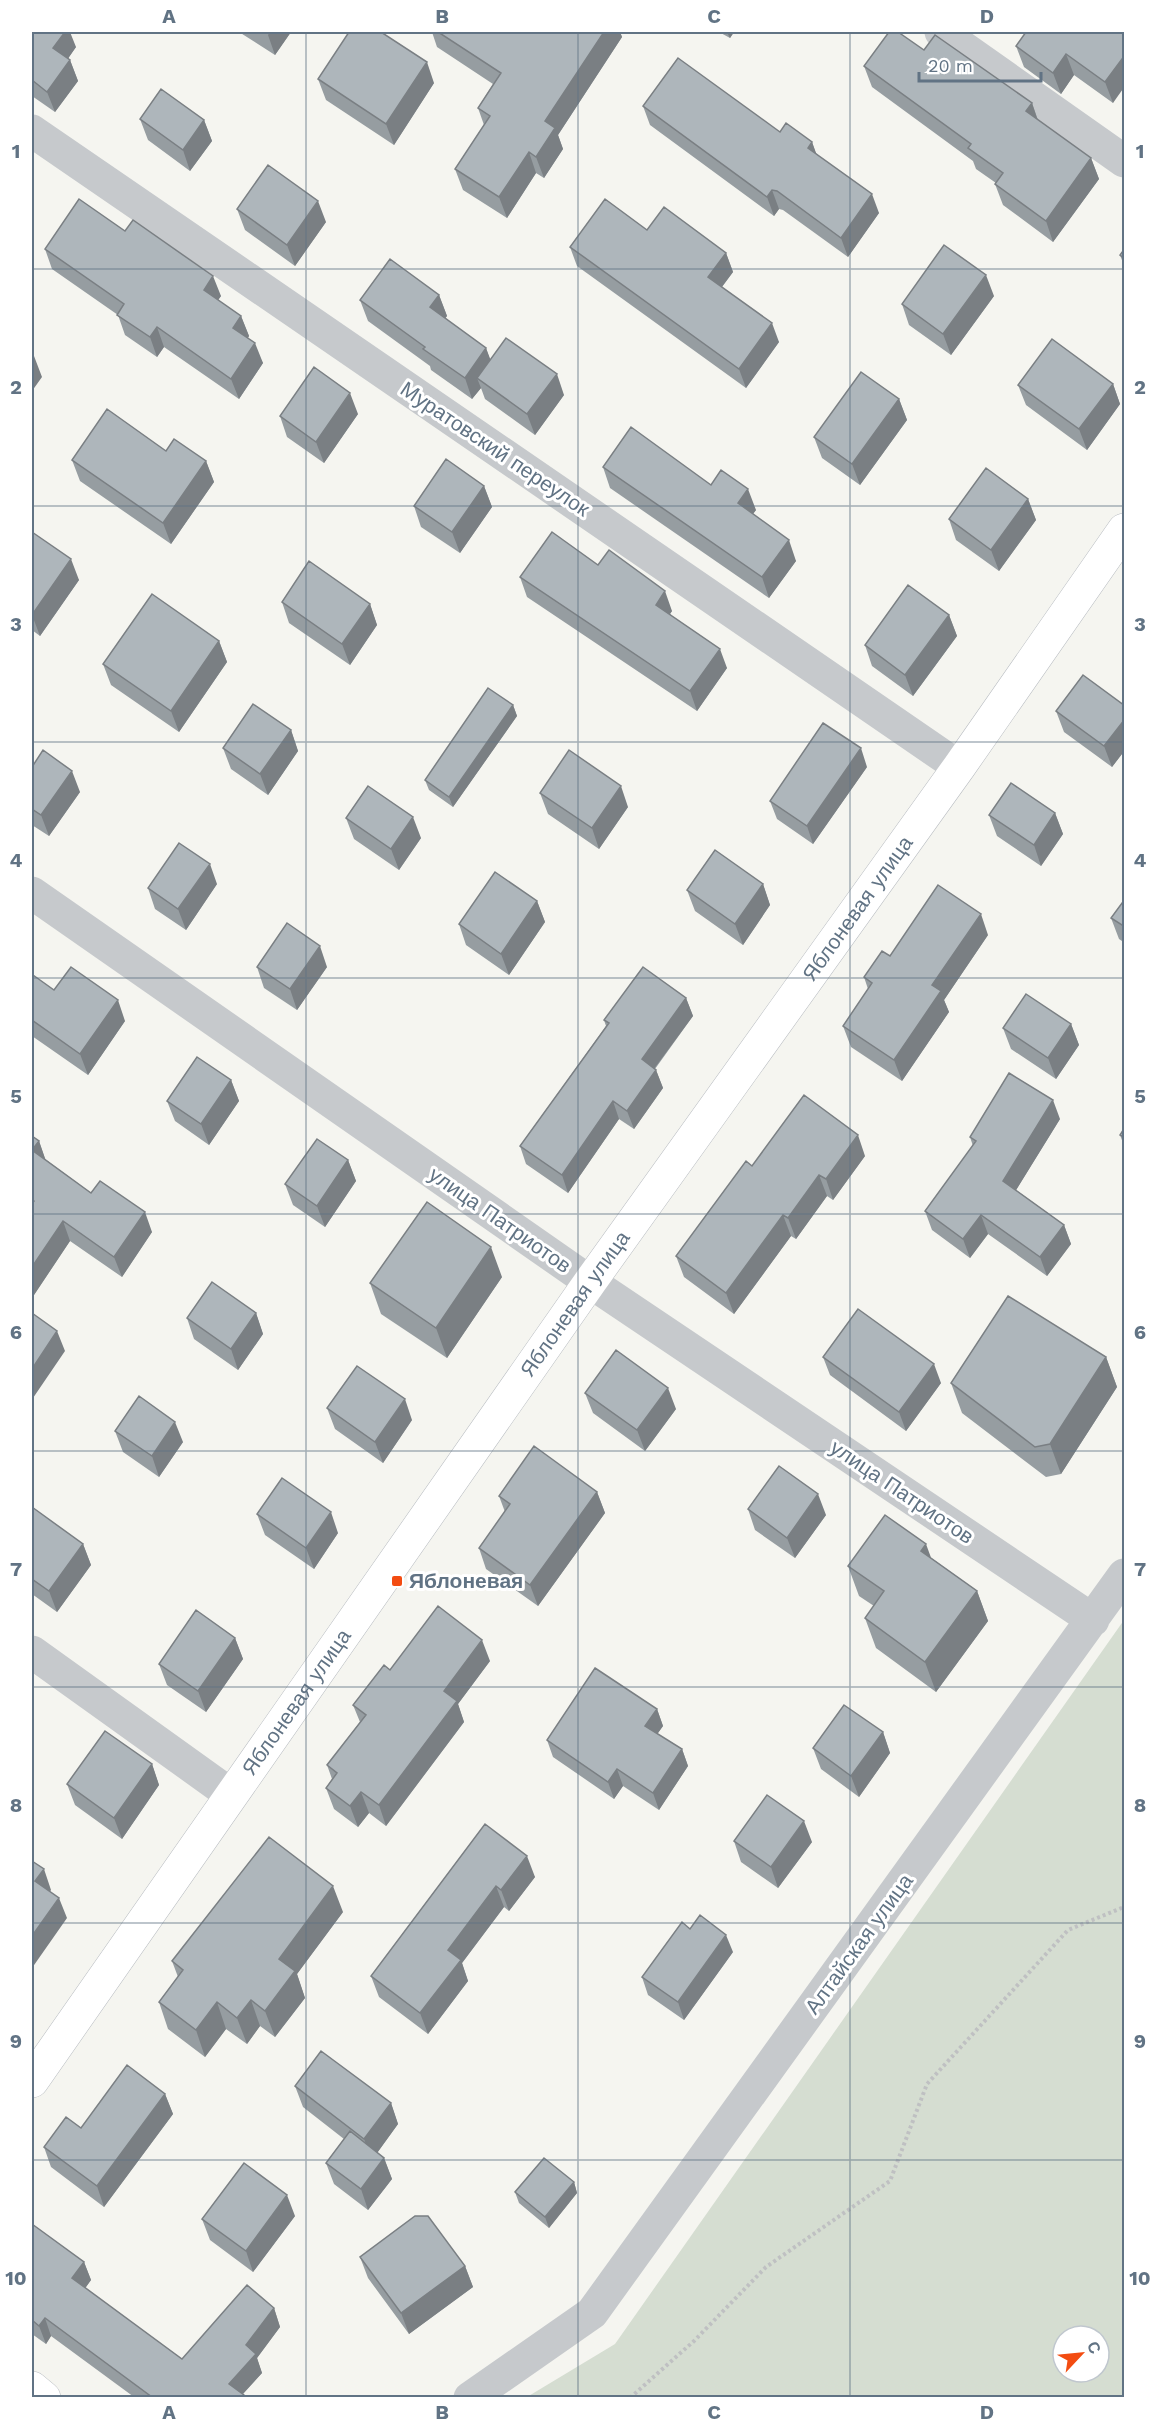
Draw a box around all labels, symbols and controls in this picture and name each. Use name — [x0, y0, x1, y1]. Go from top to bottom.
text: A — [162, 4, 176, 28]
text: B — [435, 4, 449, 28]
text: C — [707, 4, 721, 28]
text: D — [980, 4, 994, 28]
scale bar — [919, 45, 1040, 83]
text: 20 m — [928, 55, 973, 76]
text: 1 — [12, 139, 20, 163]
text: 1 — [1136, 139, 1144, 163]
text: 2 — [10, 375, 22, 399]
text: 2 — [1134, 375, 1146, 399]
street label: Муратовский переулок — [396, 376, 595, 522]
text: 3 — [10, 612, 22, 636]
text: 3 — [1134, 612, 1146, 636]
street label: Яблоневая улица — [797, 831, 918, 986]
text: 4 — [10, 848, 23, 872]
text: 4 — [1134, 848, 1147, 872]
text: 5 — [10, 1084, 22, 1108]
text: 5 — [1134, 1084, 1146, 1108]
street label: улица Патриотов — [424, 1161, 576, 1278]
street label: Яблоневая улица — [515, 1226, 635, 1381]
text: 6 — [10, 1320, 22, 1344]
text: 6 — [1134, 1320, 1146, 1344]
street label: улица Патриотов — [826, 1434, 979, 1549]
text: 7 — [10, 1557, 22, 1581]
text: 7 — [1134, 1557, 1146, 1581]
place label: Яблоневая — [409, 1568, 523, 1593]
marker: Яблоневая — [390, 1574, 404, 1588]
street label: Яблоневая улица — [236, 1624, 356, 1780]
text: 8 — [10, 1793, 22, 1817]
text: 8 — [1134, 1793, 1146, 1817]
street label: Алтайская улица — [799, 1868, 918, 2019]
text: 9 — [10, 2029, 22, 2053]
text: 9 — [1134, 2029, 1146, 2053]
text: 10 — [5, 2266, 27, 2290]
text: 10 — [1129, 2266, 1151, 2290]
north arrow — [1051, 2324, 1111, 2384]
text: С — [1083, 2338, 1105, 2357]
text: A — [162, 2400, 176, 2424]
text: B — [435, 2400, 449, 2424]
text: C — [707, 2400, 721, 2424]
text: D — [980, 2400, 994, 2424]

